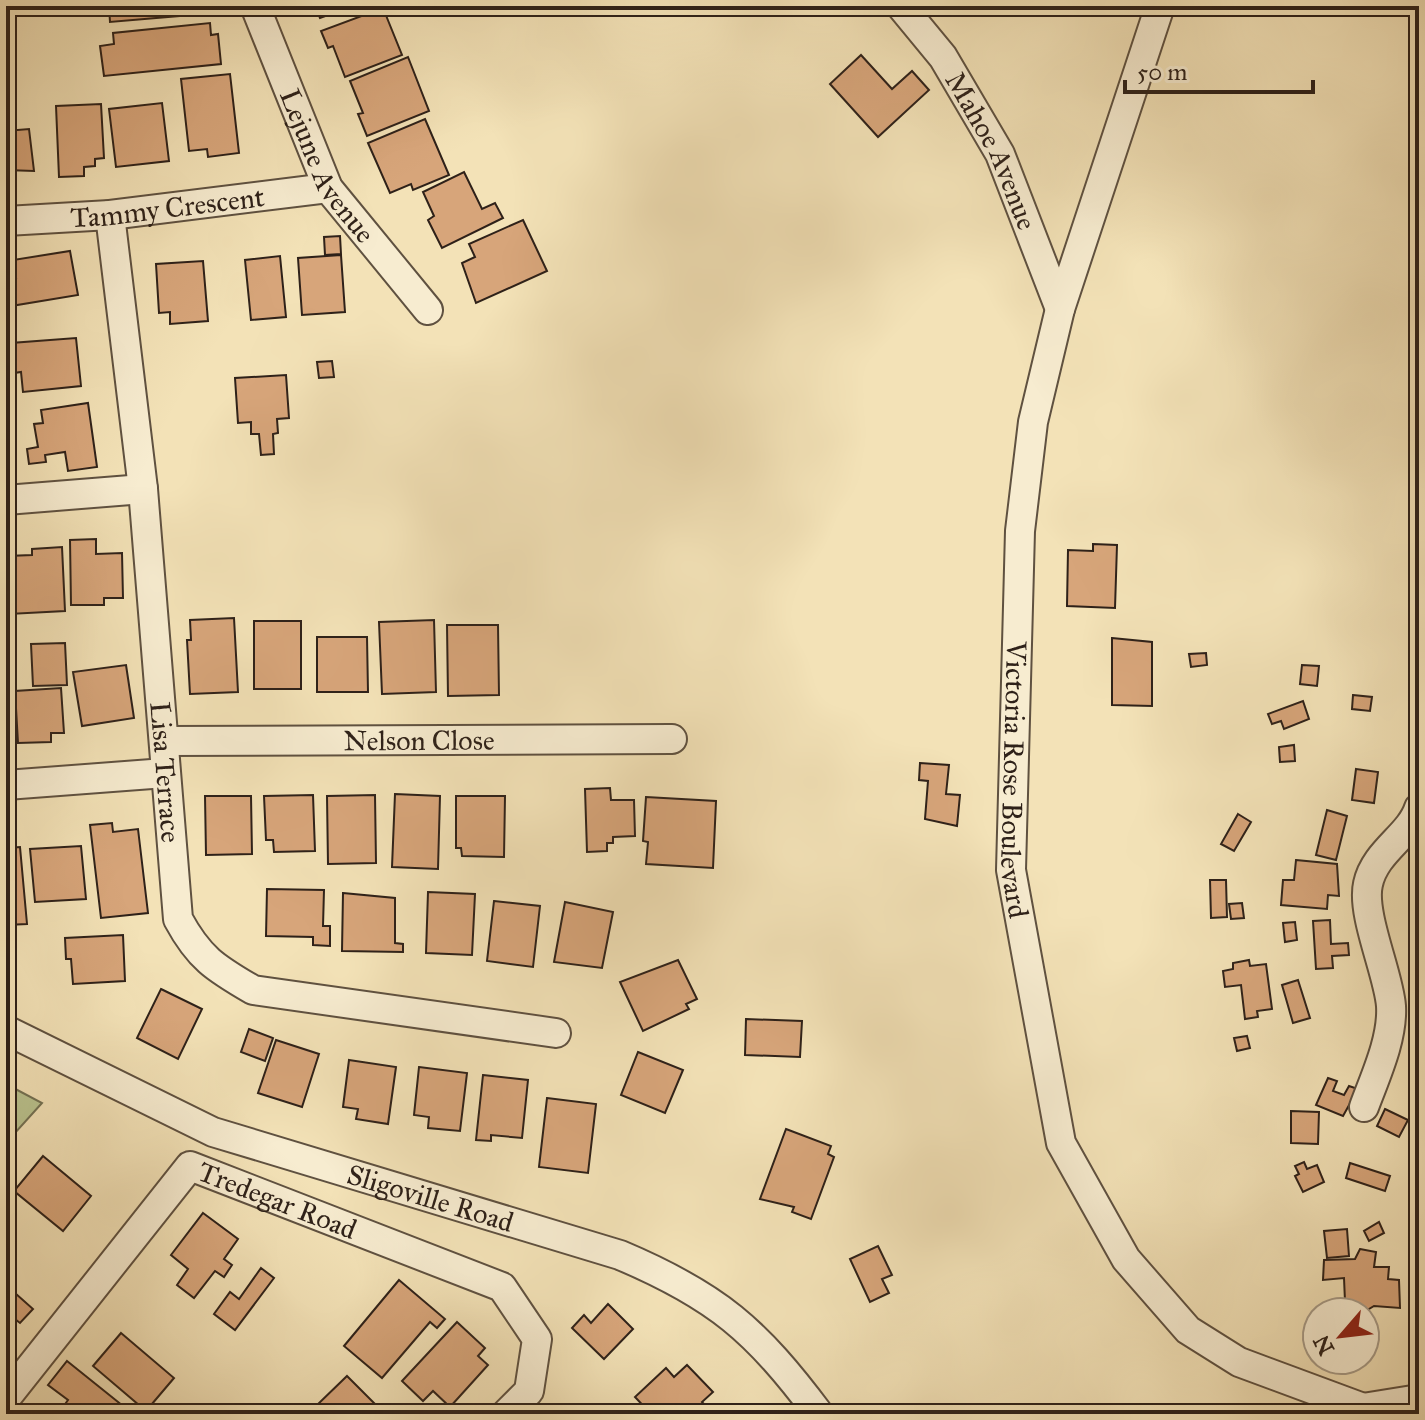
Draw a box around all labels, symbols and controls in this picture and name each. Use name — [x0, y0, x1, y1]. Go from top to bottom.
scale bar — [1125, 44, 1313, 94]
text: 50 m — [1137, 57, 1187, 87]
street label: Mahoe Avenue — [938, 65, 1045, 235]
street label: Lejune Avenue — [272, 83, 383, 250]
street label: Tammy Crescent — [70, 179, 266, 235]
street label: Victoria Rose Boulevard — [993, 640, 1037, 921]
street label: Lisa Terrace — [143, 700, 189, 844]
street label: Nelson Close — [343, 722, 495, 758]
street label: Tredegar Road — [193, 1153, 362, 1247]
street label: Sligoville Road — [343, 1156, 518, 1239]
north arrow — [1301, 1296, 1381, 1376]
text: N — [1307, 1330, 1340, 1360]

